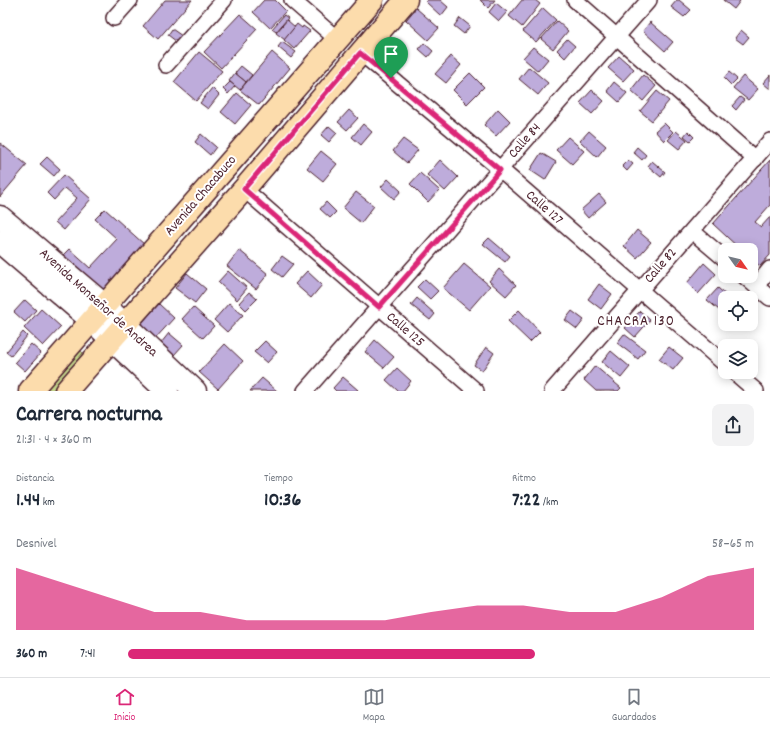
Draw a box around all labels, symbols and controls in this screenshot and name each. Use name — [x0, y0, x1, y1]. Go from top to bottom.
pin — [374, 37, 408, 78]
icon: arrive — [380, 43, 402, 65]
street label: Calle 84 — [504, 119, 546, 163]
street label: Avenida Chacabuco — [160, 151, 242, 241]
street label: Calle 127 — [521, 186, 567, 230]
north arrow — [718, 243, 758, 283]
map controls — [718, 243, 758, 379]
street label: Avenida Monseñor de Andrea — [34, 244, 162, 362]
street label: Calle 82 — [640, 244, 682, 288]
button: locate — [718, 291, 758, 331]
street label: Calle 125 — [381, 308, 429, 352]
district label: CHACRA 130 — [597, 311, 675, 333]
button: layers — [718, 339, 758, 379]
text: Carrera nocturna — [16, 400, 162, 431]
button: share — [712, 404, 754, 446]
text: 21:31 · 4 × 360 m — [16, 431, 92, 450]
text: Distancia — [16, 471, 54, 487]
text: Tiempo — [264, 471, 293, 487]
text: Ritmo — [512, 471, 536, 487]
text: 1.44 — [16, 487, 40, 515]
text: 10:36 — [264, 487, 301, 515]
text: 7:22 — [512, 487, 540, 515]
text: km — [40, 495, 55, 511]
text: /km — [540, 495, 558, 511]
text: Desnivel — [16, 535, 57, 554]
text: 58–65 m — [712, 535, 754, 554]
text: 360 m — [16, 645, 47, 664]
text: 7:41 — [80, 645, 95, 664]
tab: Inicio — [114, 686, 136, 726]
tab: Mapa — [363, 686, 385, 726]
tab: Guardados — [612, 686, 656, 726]

